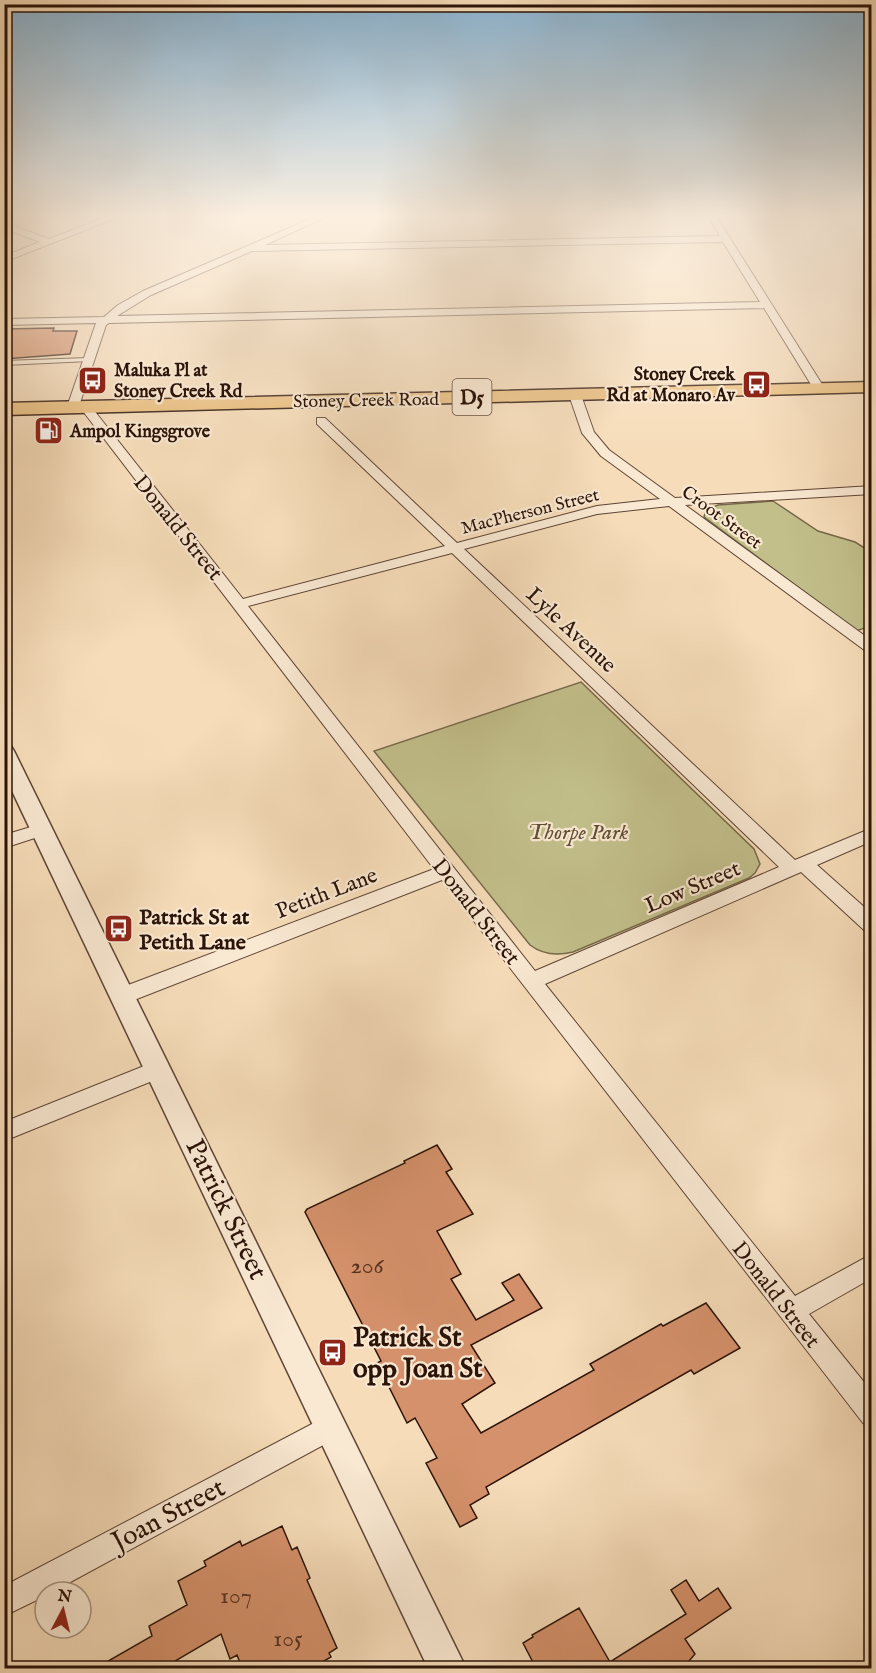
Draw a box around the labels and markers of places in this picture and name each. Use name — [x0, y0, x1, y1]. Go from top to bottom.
place label: Maluka Pl at Stoney Creek Rd — [114, 360, 243, 404]
bus stop icon: Maluka Pl at Stoney Creek Rd — [77, 364, 109, 396]
place label: Stoney Creek Rd at Monaro Av — [606, 364, 736, 408]
bus stop icon: Stoney Creek Rd at Monaro Av — [740, 368, 772, 400]
fuel station icon: Ampol Kingsgrove — [33, 415, 65, 447]
place label: Ampol Kingsgrove — [69, 421, 211, 444]
place label: Patrick St at Petith Lane — [139, 904, 250, 957]
bus stop icon: Patrick St at Petith Lane — [102, 913, 134, 945]
place label: Patrick St opp Joan St — [353, 1322, 483, 1387]
bus stop icon: Patrick St opp Joan St — [316, 1337, 348, 1369]

